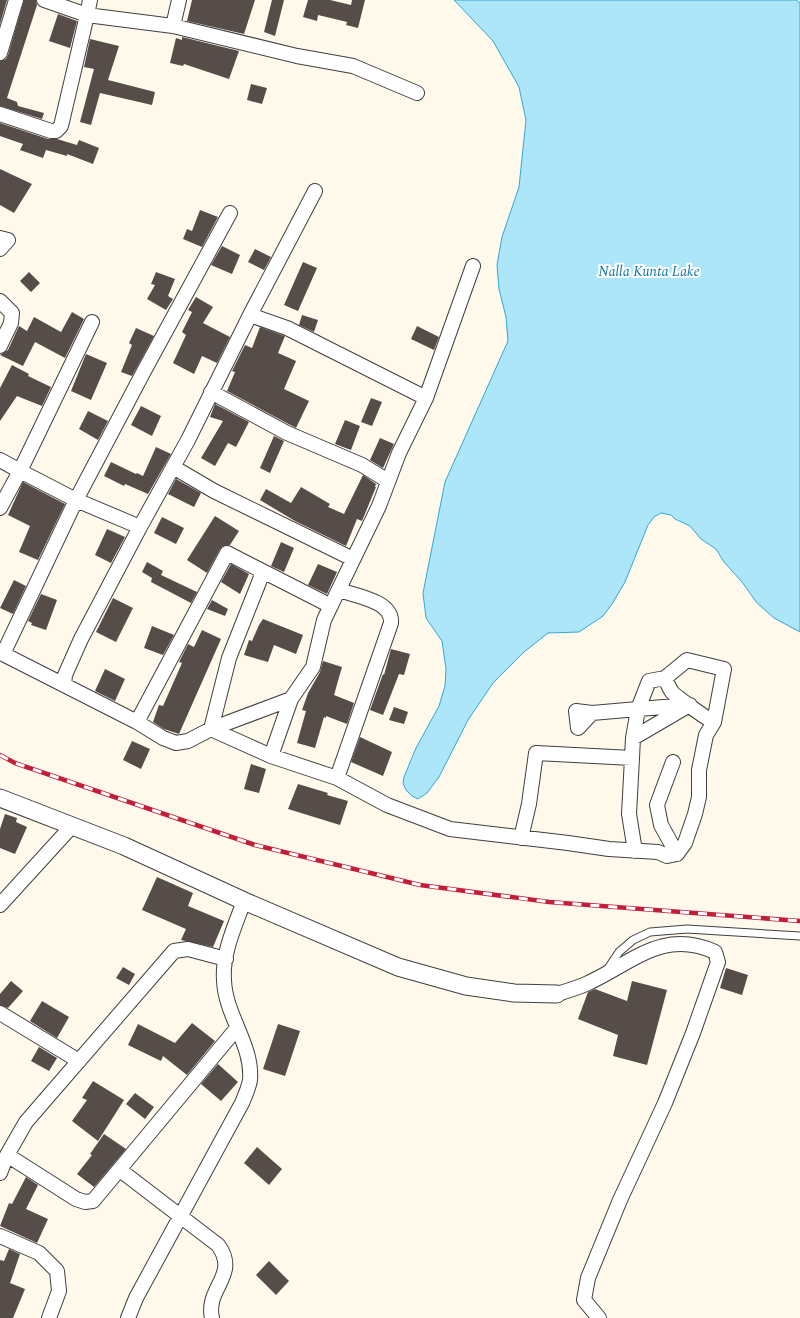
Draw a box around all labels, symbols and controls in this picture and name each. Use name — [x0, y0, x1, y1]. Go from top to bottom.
water label: Nalla Kunta Lake — [598, 261, 700, 282]

